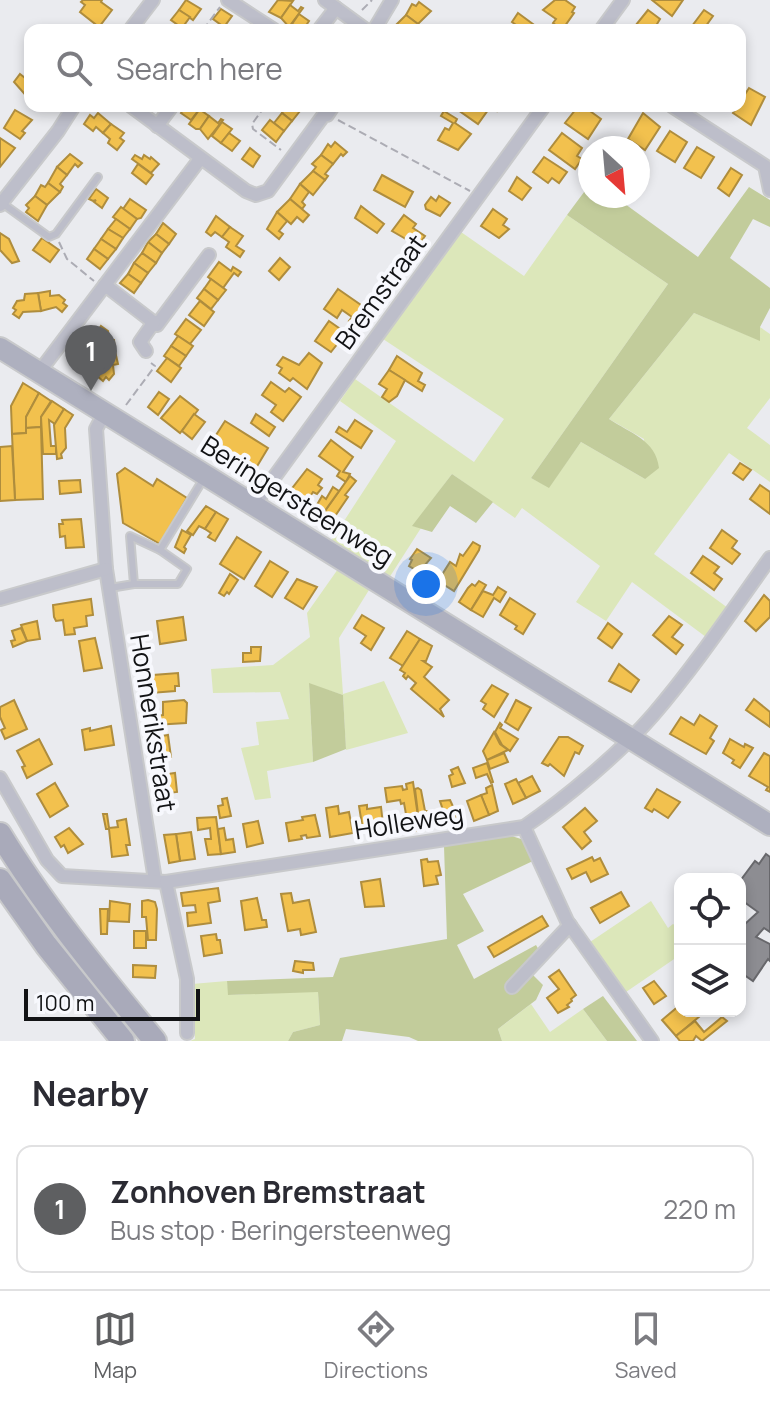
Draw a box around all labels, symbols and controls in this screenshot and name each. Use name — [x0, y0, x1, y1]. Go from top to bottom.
search box — [24, 24, 746, 112]
icon: search — [52, 46, 96, 90]
text: Search here — [116, 48, 283, 89]
north arrow — [578, 136, 650, 208]
street label: Bremstraat — [326, 227, 434, 356]
pin: 1 — [65, 325, 117, 391]
street label: Beringersteenweg — [195, 426, 401, 574]
your location — [406, 564, 446, 604]
street label: Honnerikstraat — [122, 631, 186, 814]
street label: Holleweg — [352, 795, 466, 847]
map controls — [674, 873, 746, 1017]
button: locate — [674, 873, 746, 945]
button: layers — [674, 945, 746, 1017]
scale bar — [24, 985, 200, 1021]
text: 100 m — [36, 988, 94, 1018]
text: Nearby — [32, 1070, 148, 1116]
text: Zonhoven Bremstraat — [110, 1171, 426, 1212]
text: 1 — [54, 1191, 66, 1227]
text: 220 m — [663, 1191, 736, 1227]
text: Bus stop · Beringersteenweg — [110, 1212, 451, 1248]
tab: Map — [93, 1307, 137, 1385]
tab: Directions — [324, 1307, 428, 1385]
tab: Saved — [615, 1307, 677, 1385]

